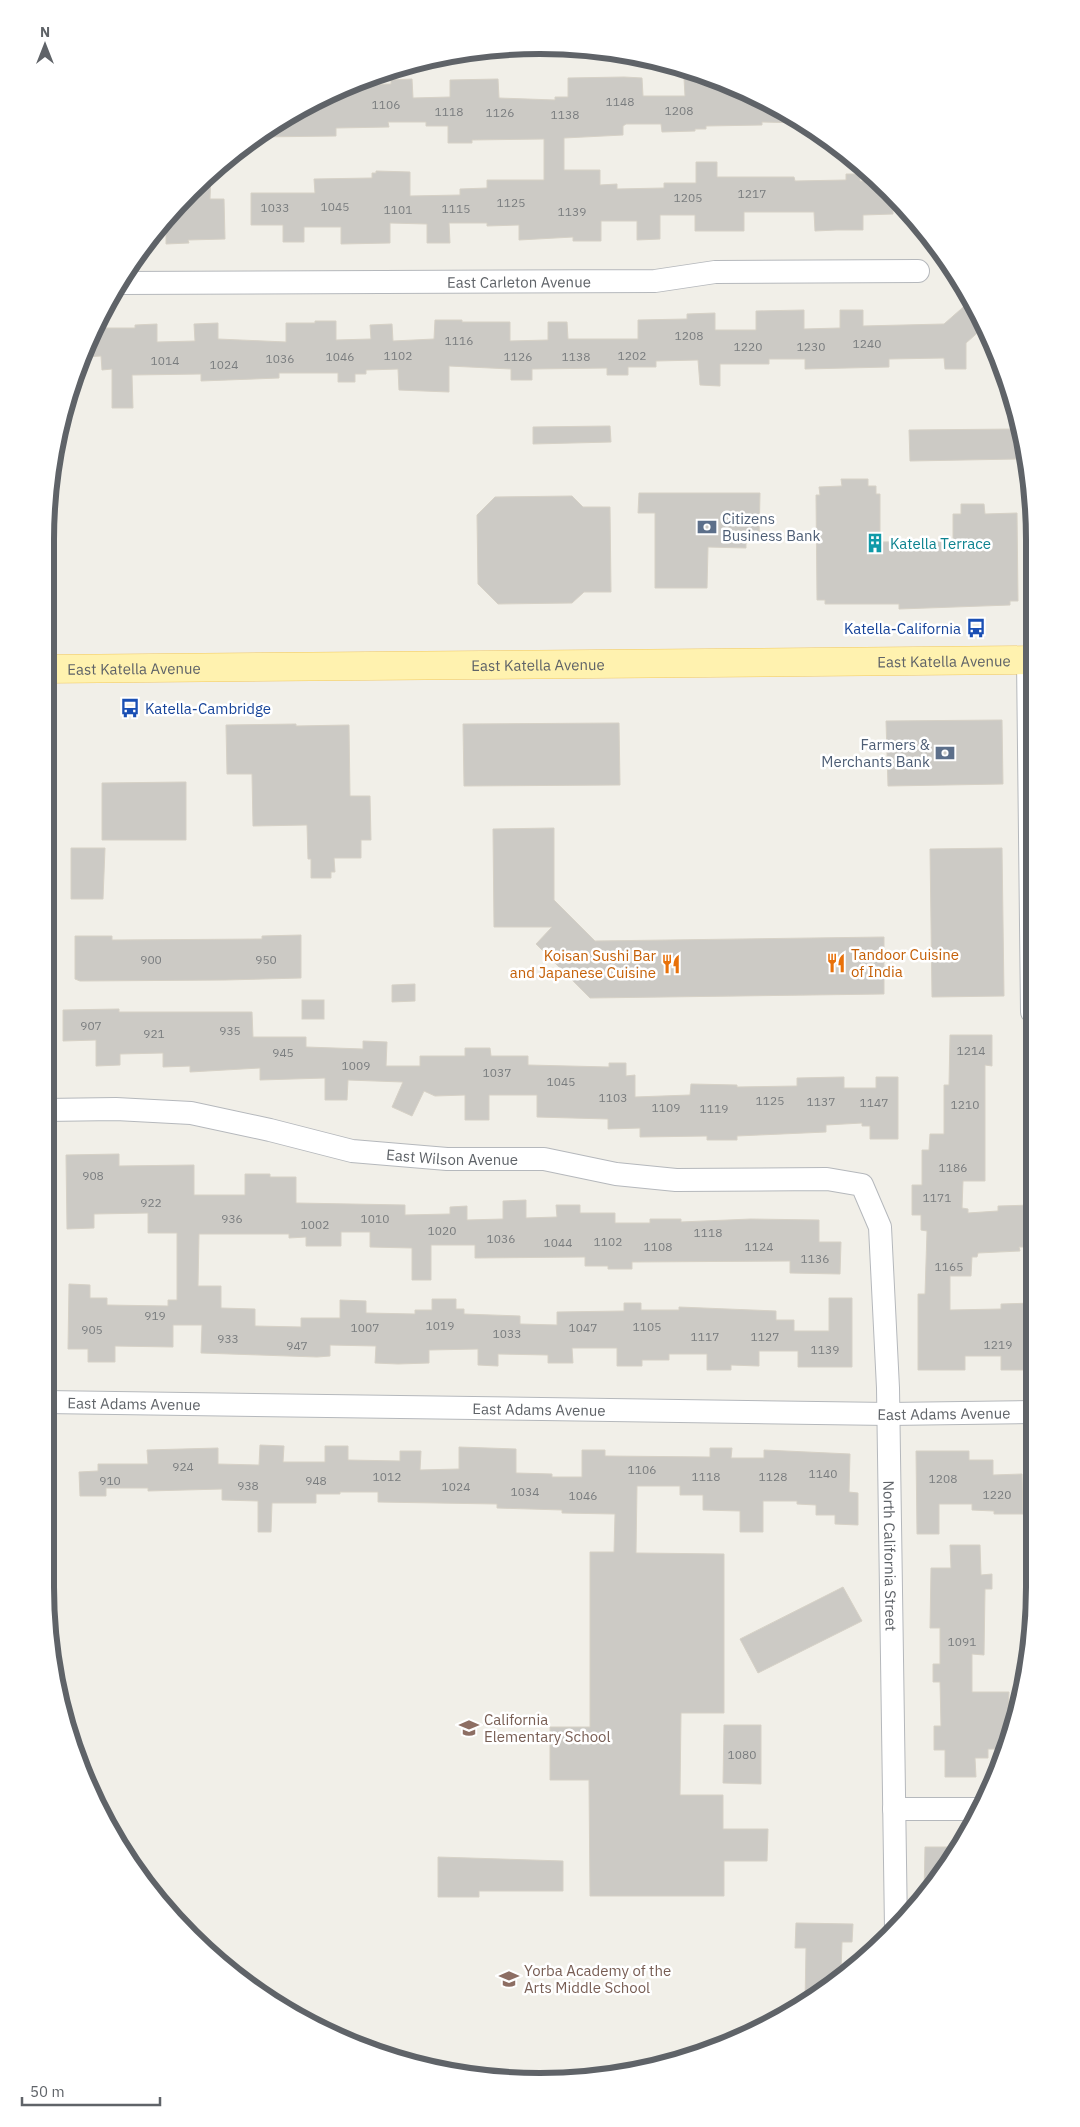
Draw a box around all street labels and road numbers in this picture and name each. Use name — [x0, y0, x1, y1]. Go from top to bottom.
street label: East Carleton Avenue — [447, 272, 591, 291]
street label: East Katella Avenue — [877, 651, 1011, 671]
street label: East Katella Avenue — [471, 654, 605, 675]
street label: East Katella Avenue — [67, 658, 201, 678]
street label: East Wilson Avenue — [386, 1144, 518, 1169]
street label: East Adams Avenue — [67, 1393, 201, 1414]
street label: East Adams Avenue — [472, 1399, 606, 1419]
street label: East Adams Avenue — [877, 1403, 1011, 1424]
street label: North California Street — [880, 1480, 901, 1631]

